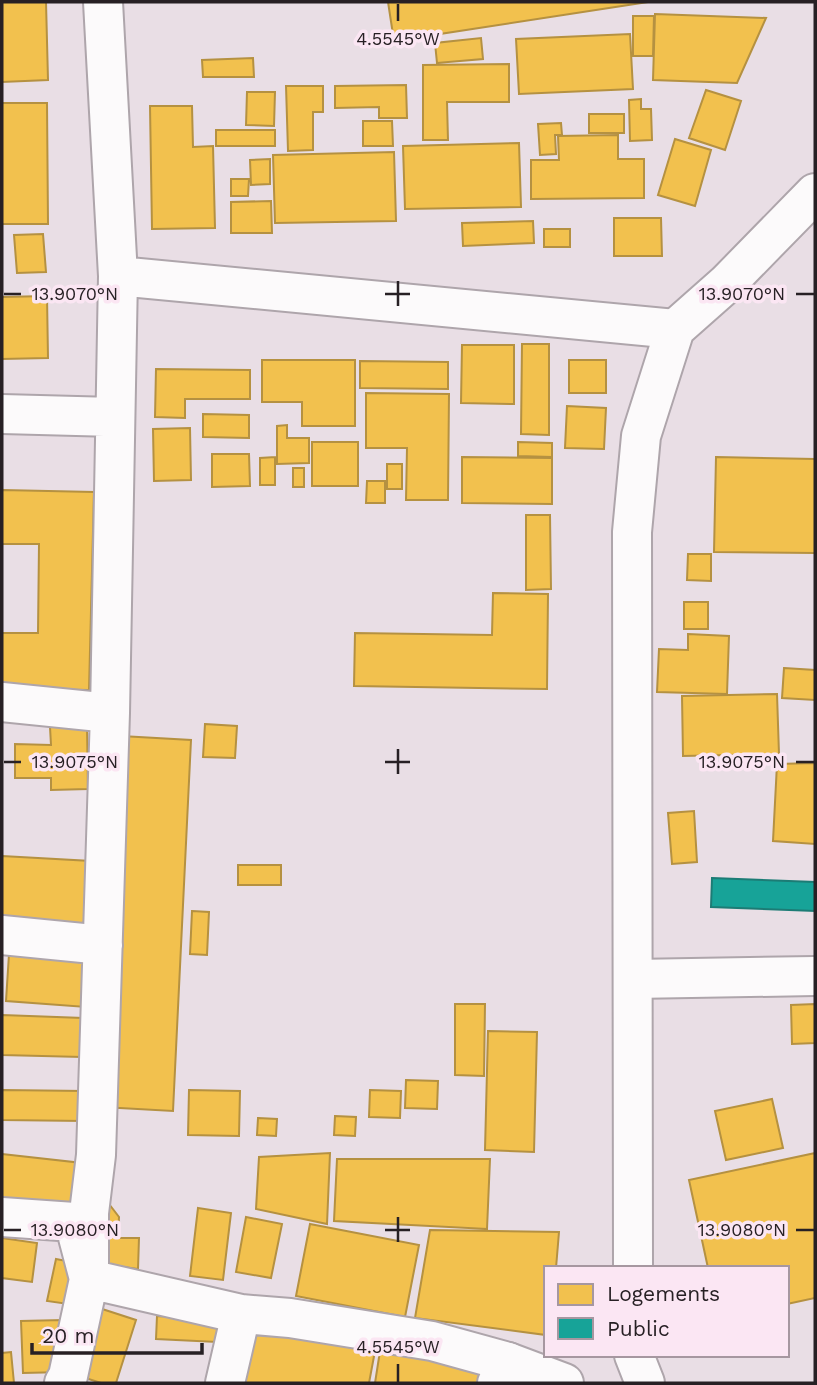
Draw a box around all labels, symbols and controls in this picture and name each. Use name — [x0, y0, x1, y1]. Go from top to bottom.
text: 4.5545°W — [356, 28, 440, 49]
text: 13.9070°N — [32, 283, 118, 304]
text: 13.9070°N — [699, 283, 785, 304]
text: 13.9075°N — [32, 751, 118, 772]
text: 13.9075°N — [699, 751, 785, 772]
text: 13.9080°N — [31, 1219, 119, 1240]
text: 13.9080°N — [698, 1219, 786, 1240]
legend — [544, 1266, 789, 1357]
text: Logements — [607, 1281, 720, 1306]
scale bar — [32, 1312, 201, 1356]
text: Public — [607, 1316, 670, 1341]
text: 20 m — [42, 1323, 94, 1348]
text: 4.5545°W — [356, 1336, 440, 1357]

